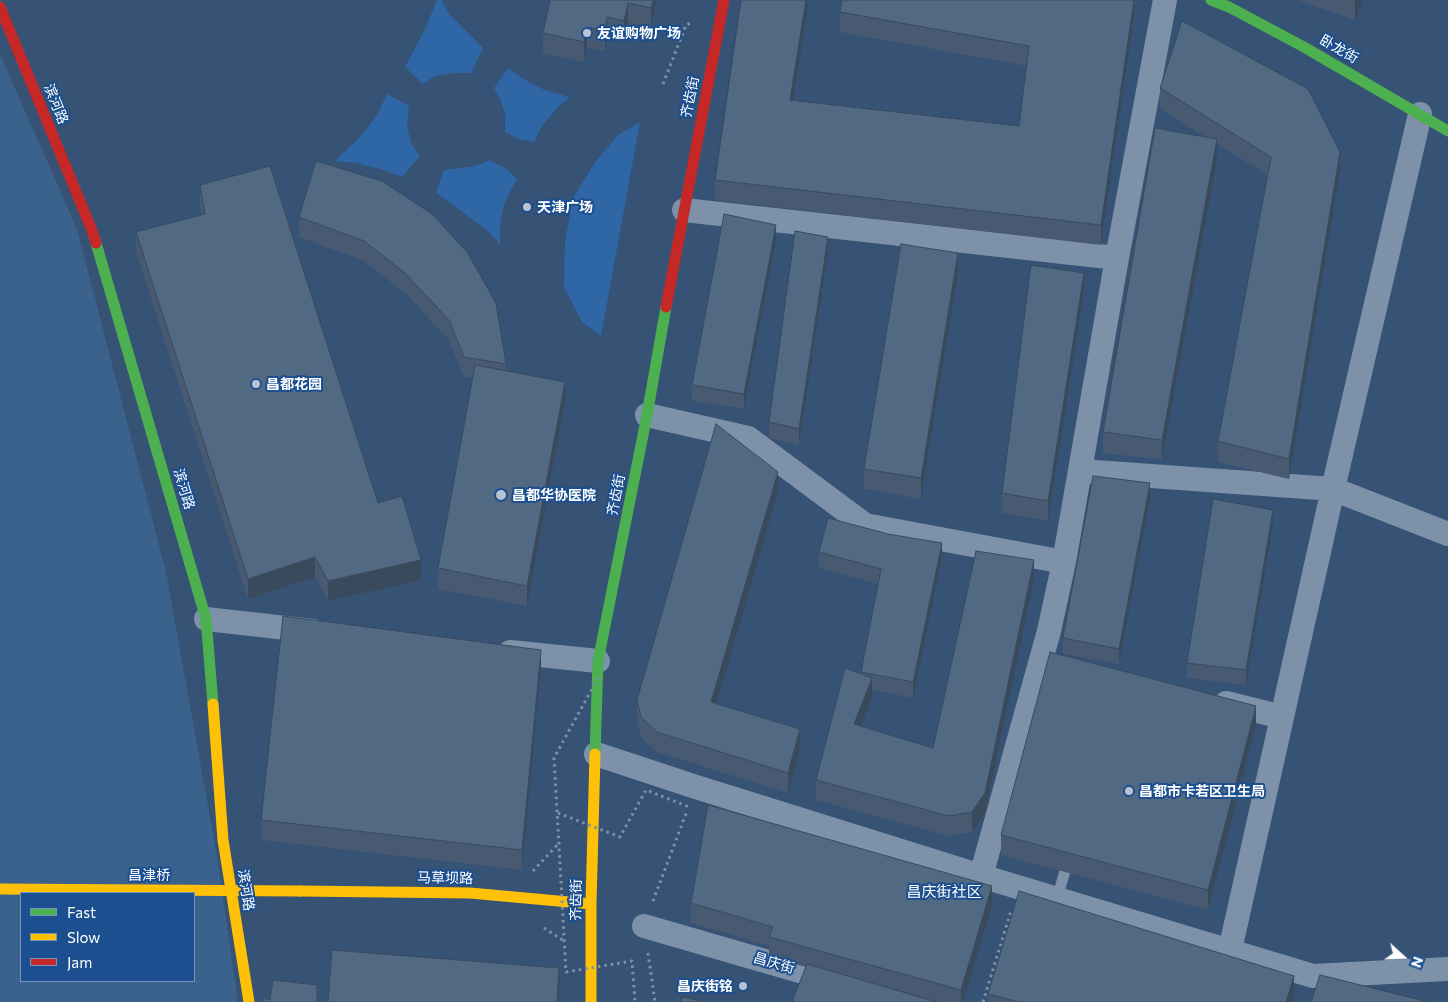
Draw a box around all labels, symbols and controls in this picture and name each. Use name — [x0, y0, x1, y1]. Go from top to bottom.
place label: 友谊购物广场 — [597, 25, 681, 41]
marker: 友谊购物广场 — [581, 27, 593, 39]
street label: 卧龙街 — [1317, 31, 1361, 67]
street label: 齐齿街 — [678, 75, 702, 119]
street label: 滨河路 — [40, 81, 72, 127]
place label: 天津广场 — [537, 199, 593, 215]
marker: 天津广场 — [521, 201, 533, 213]
place label: 昌都花园 — [266, 376, 322, 392]
marker: 昌都花园 — [250, 378, 262, 390]
street label: 滨河路 — [170, 466, 198, 512]
street label: 齐齿街 — [604, 473, 628, 517]
place label: 昌都华协医院 — [512, 487, 596, 503]
marker: 昌都华协医院 — [494, 488, 508, 502]
place label: 昌都市卡若区卫生局 — [1139, 783, 1265, 799]
marker: 昌都市卡若区卫生局 — [1123, 785, 1135, 797]
street label: 昌津桥 — [128, 867, 170, 883]
street label: 滨河路 — [234, 868, 258, 912]
street label: 马草坝路 — [417, 869, 473, 887]
street label: 齐齿街 — [567, 879, 585, 921]
district label: 昌庆街社区 — [907, 883, 981, 901]
legend — [20, 892, 195, 982]
text: Fast — [67, 903, 96, 921]
text: Slow — [67, 928, 100, 946]
north arrow — [1378, 932, 1428, 982]
street label: 昌庆街 — [751, 949, 797, 977]
text: Jam — [67, 953, 92, 971]
text: N — [1408, 954, 1427, 970]
place label: 昌庆街铭 — [677, 978, 733, 994]
marker: 昌庆街铭 — [737, 980, 749, 992]

